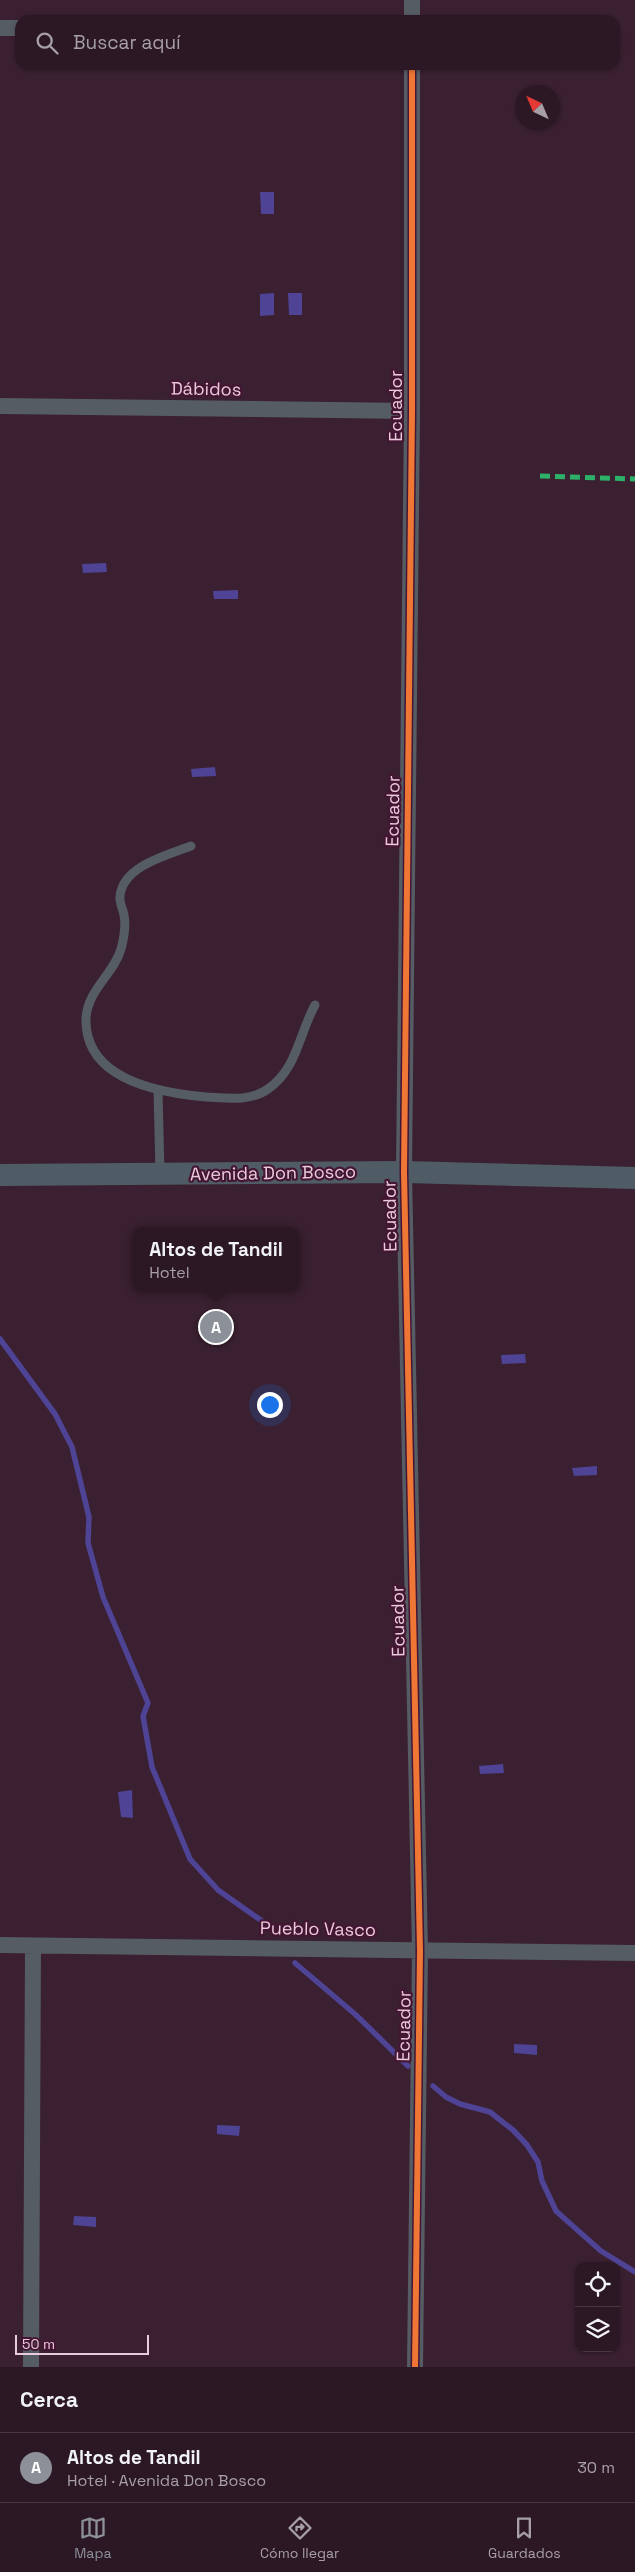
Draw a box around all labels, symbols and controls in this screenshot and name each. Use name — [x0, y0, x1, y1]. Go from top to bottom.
search box — [15, 15, 620, 70]
icon: search — [33, 29, 61, 57]
text: Buscar aquí — [73, 30, 181, 55]
north arrow — [515, 85, 560, 130]
street label: Ecuador — [384, 370, 407, 442]
street label: Dábidos — [171, 376, 241, 401]
street label: Ecuador — [380, 775, 405, 847]
street label: Avenida Don Bosco — [190, 1160, 356, 1185]
street label: Ecuador — [377, 1180, 402, 1252]
popup — [132, 1227, 300, 1292]
text: Altos de Tandil — [149, 1237, 283, 1262]
text: Hotel — [149, 1262, 190, 1283]
pin: A — [200, 1308, 232, 1346]
your location — [257, 1392, 283, 1418]
street label: Ecuador — [385, 1585, 410, 1657]
street label: Pueblo Vasco — [260, 1916, 376, 1941]
street label: Ecuador — [391, 1990, 416, 2062]
map controls — [575, 2262, 620, 2352]
button: locate — [575, 2262, 620, 2307]
button: layers — [575, 2307, 620, 2352]
scale bar — [15, 2332, 149, 2355]
text: 50 m — [22, 2335, 55, 2353]
text: Cerca — [20, 2386, 78, 2413]
text: Altos de Tandil — [67, 2445, 201, 2470]
text: A — [31, 2457, 41, 2478]
text: 30 m — [577, 2457, 615, 2478]
text: Hotel · Avenida Don Bosco — [67, 2470, 266, 2491]
tab: Mapa — [74, 2514, 111, 2562]
tab: Cómo llegar — [260, 2514, 339, 2562]
tab: Guardados — [488, 2514, 561, 2562]

